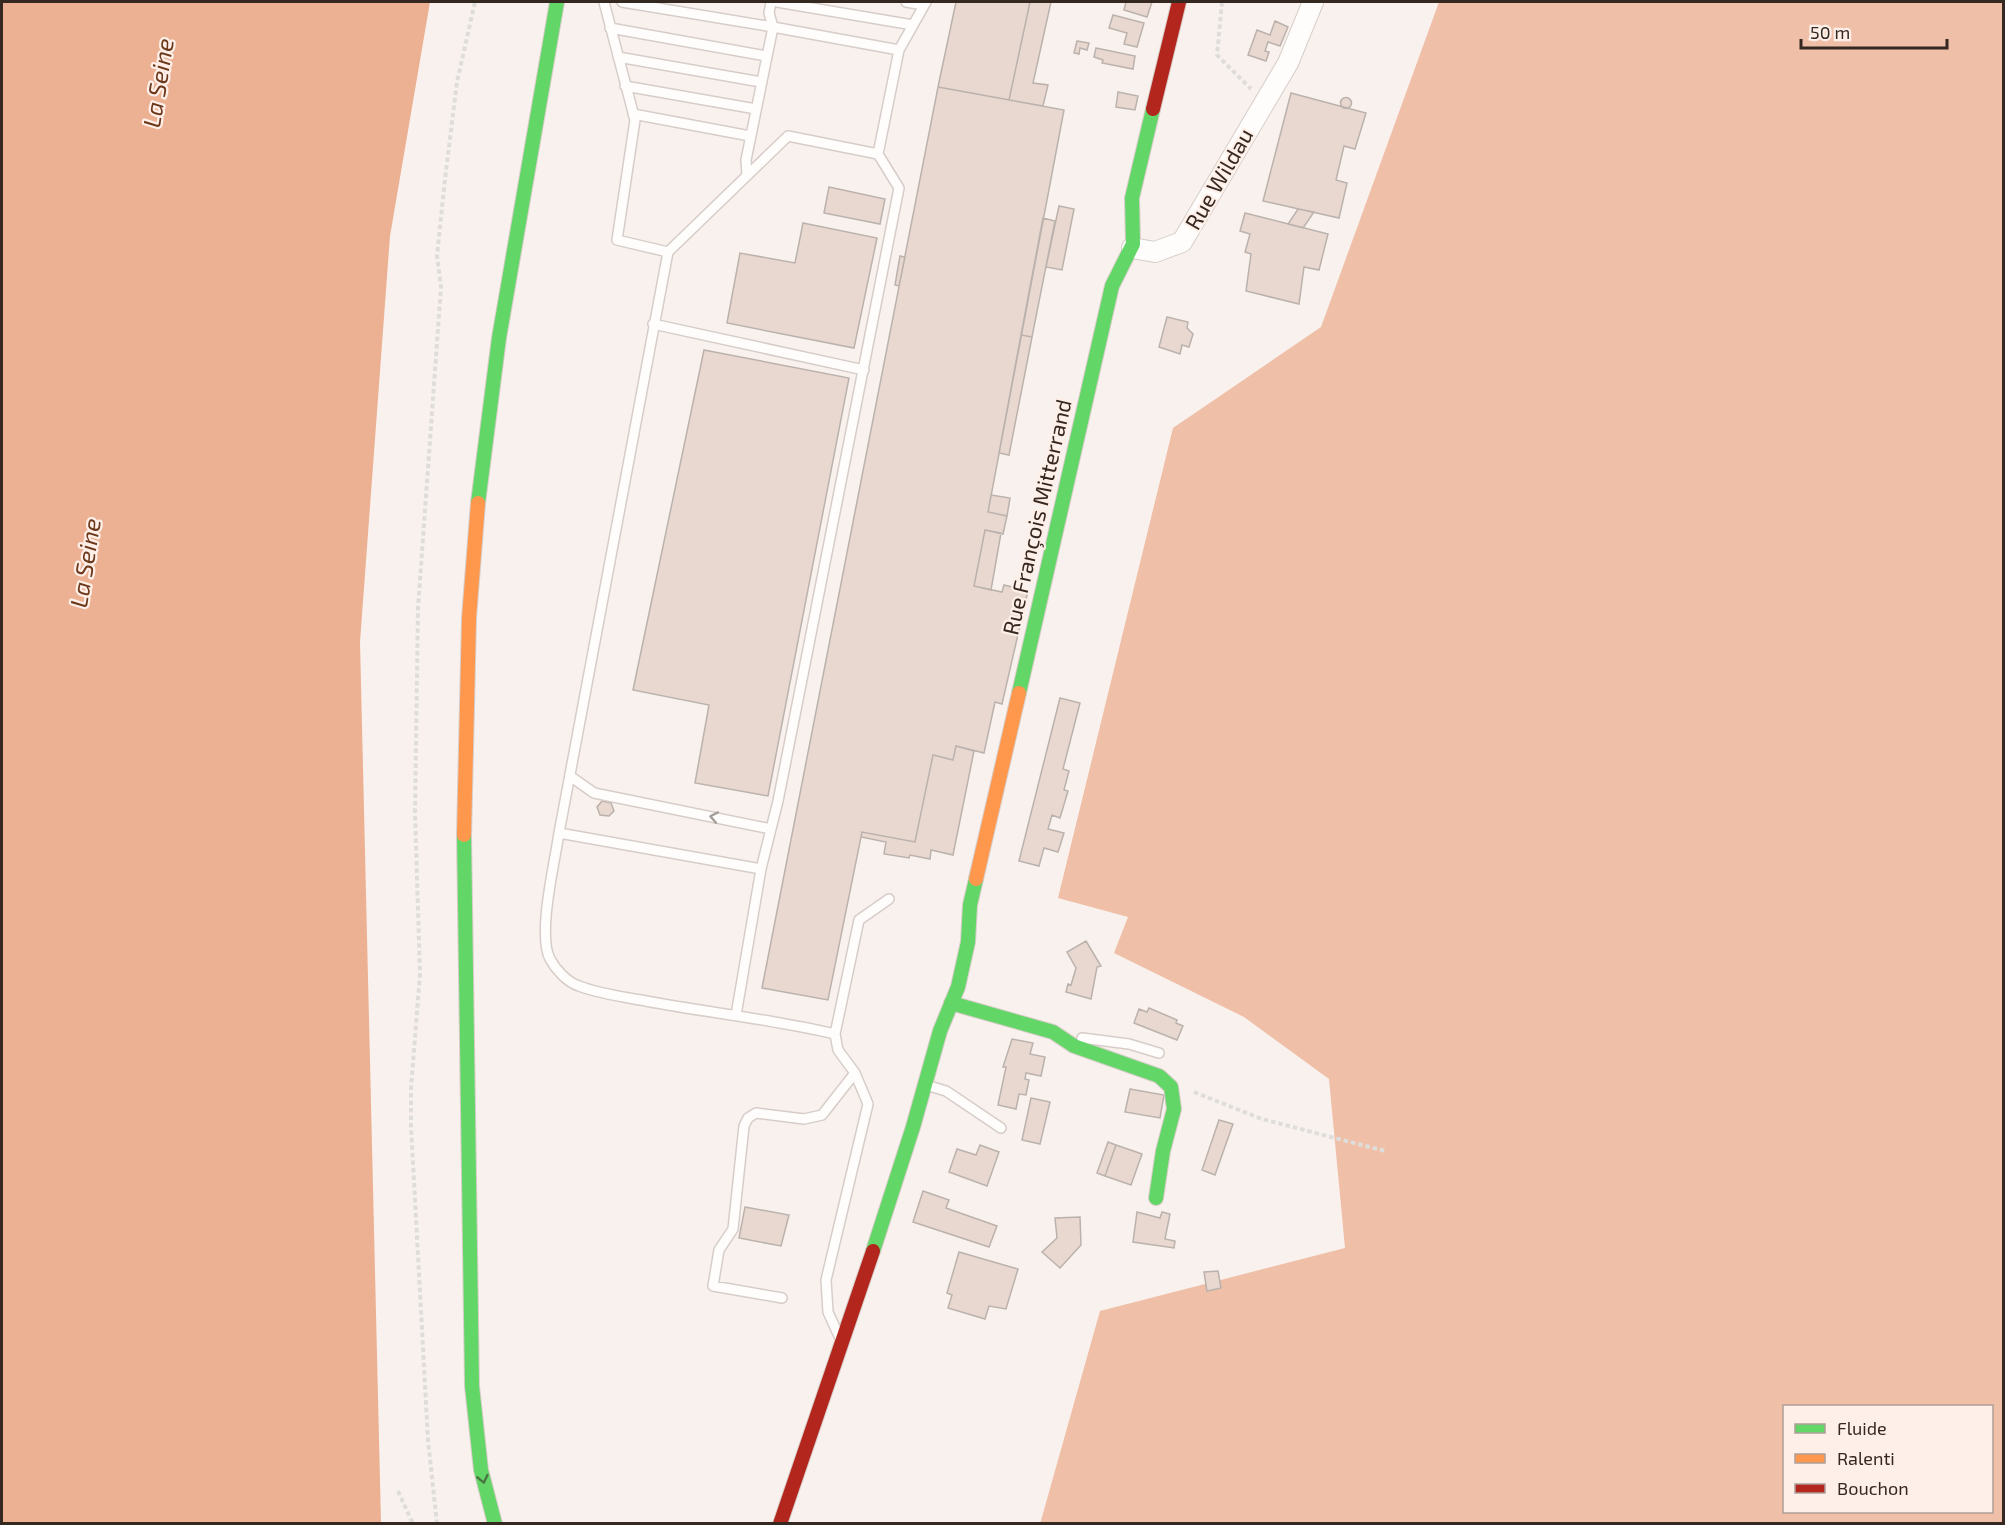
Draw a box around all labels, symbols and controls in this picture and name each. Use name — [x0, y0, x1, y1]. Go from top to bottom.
scale bar — [1801, 12, 1946, 50]
text: 50 m — [1810, 21, 1850, 43]
water label: La Seine — [136, 36, 179, 130]
street label: Rue Wildau — [1179, 123, 1258, 234]
street label: Rue François Mitterrand — [996, 396, 1078, 638]
water label: La Seine — [63, 516, 106, 610]
one-way arrow — [709, 811, 719, 824]
legend — [1783, 1405, 1993, 1513]
text: Fluide — [1837, 1417, 1887, 1439]
text: Ralenti — [1837, 1447, 1895, 1469]
one-way arrow — [475, 1473, 488, 1483]
text: Bouchon — [1837, 1477, 1909, 1499]

